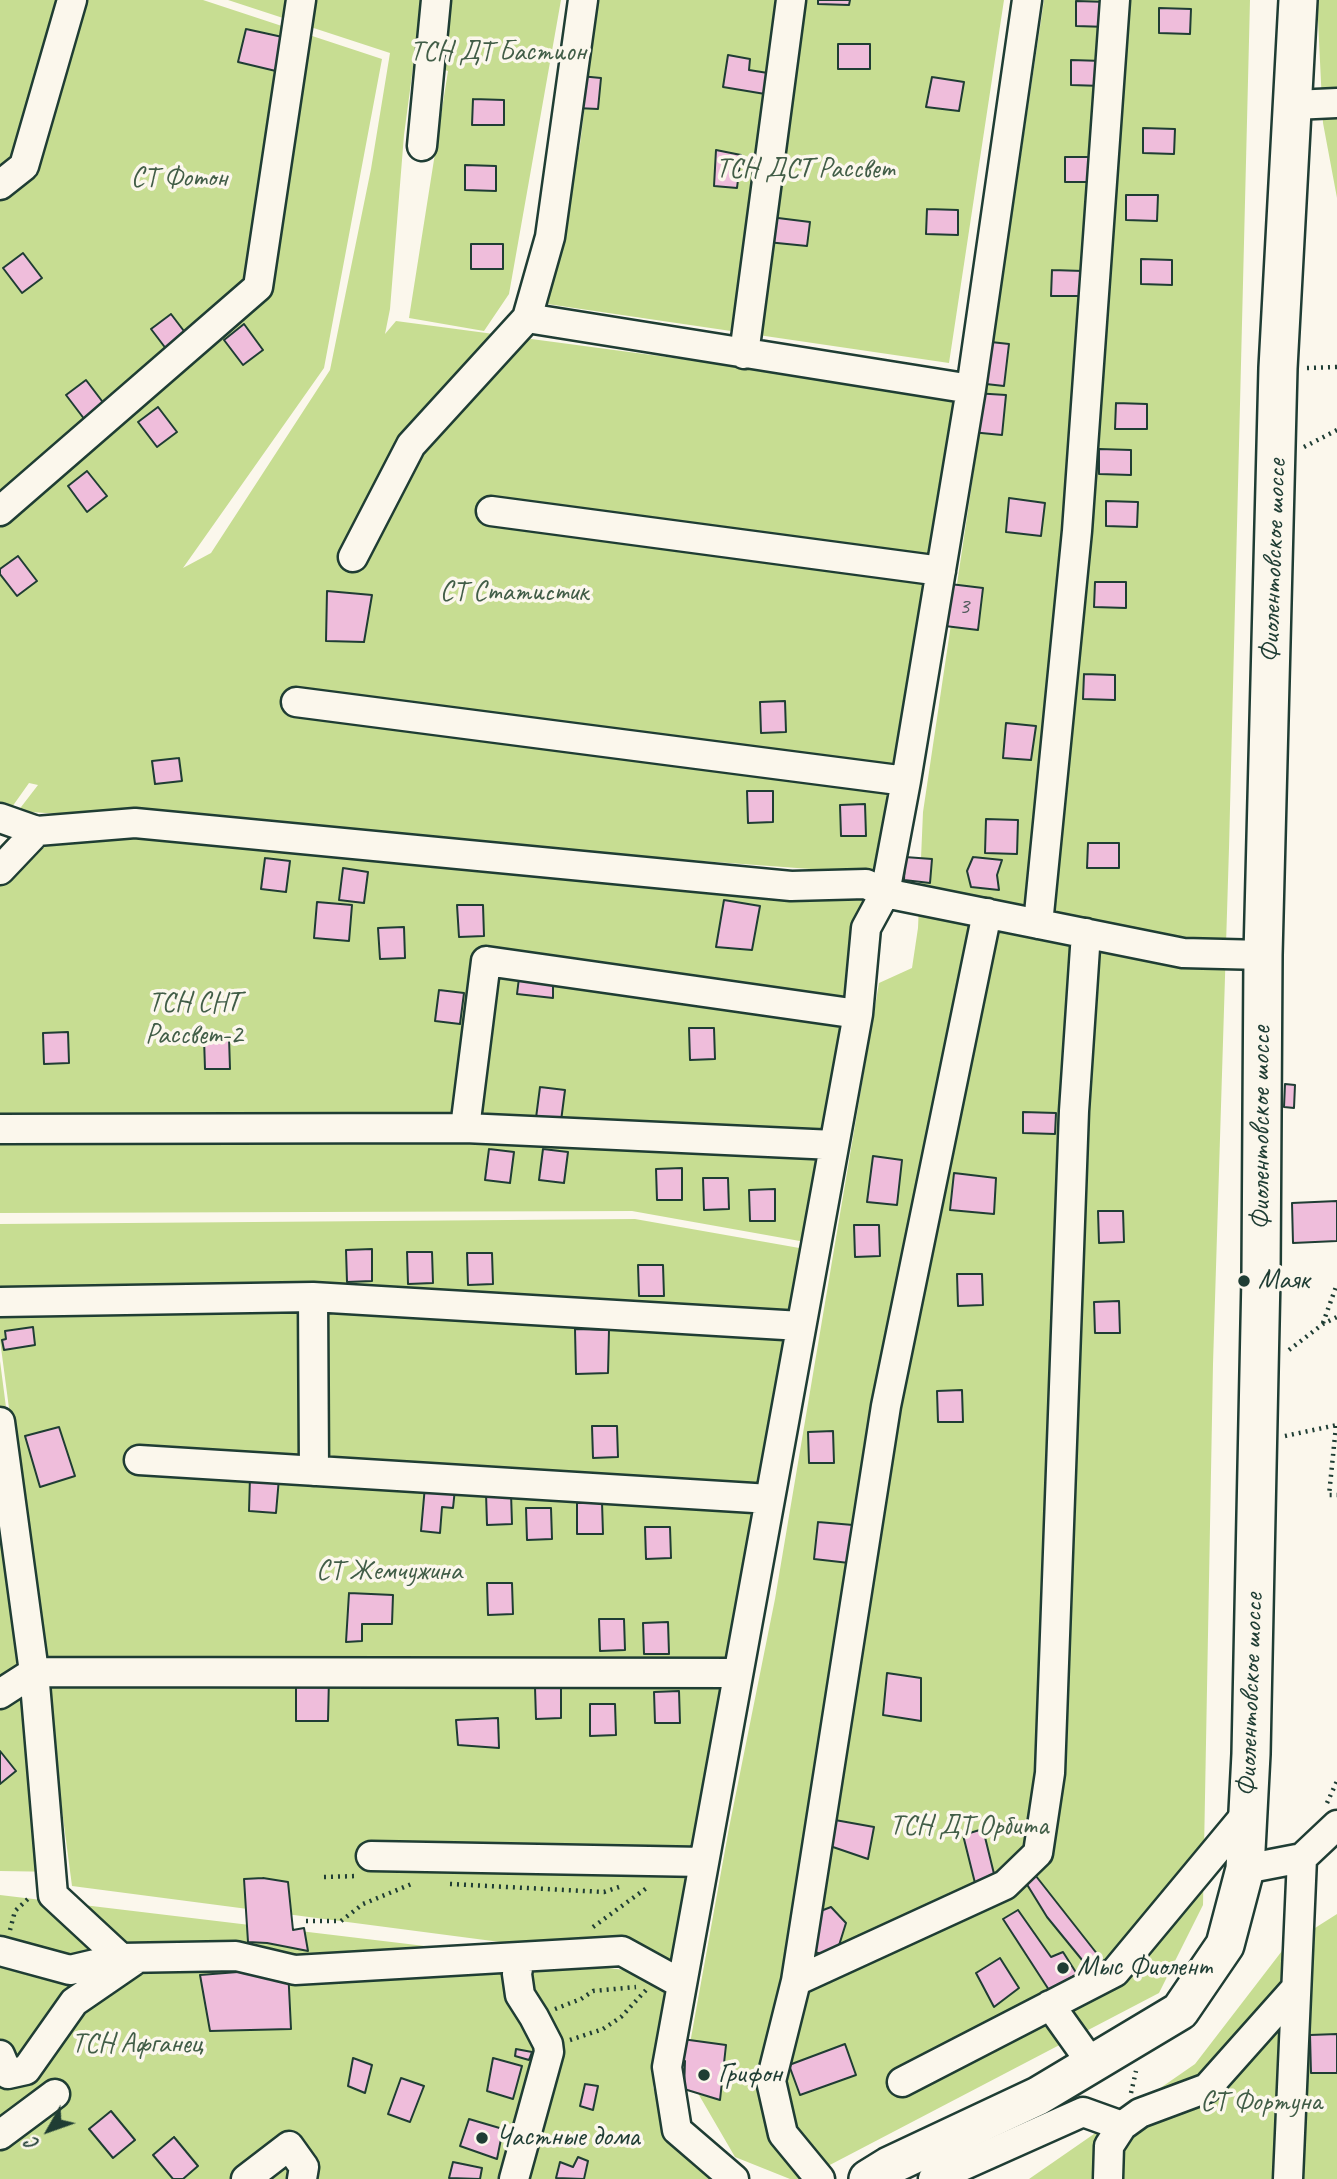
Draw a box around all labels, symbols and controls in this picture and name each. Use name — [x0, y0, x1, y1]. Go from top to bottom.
park label: ТСН ДТ Бастион — [410, 36, 586, 70]
park label: ТСН ДСТ Рассвет — [716, 153, 894, 187]
park label: СТ Фотон — [131, 162, 227, 196]
street label: Фиолентовское шоссе — [1254, 459, 1294, 663]
park label: СТ Статистик — [440, 576, 588, 610]
house number: 3 — [959, 593, 969, 621]
park label: ТСН СНТ Рассвет-2 — [145, 987, 243, 1053]
street label: Фиолентовское шоссе — [1245, 1026, 1279, 1230]
place label: Маяк — [1258, 1264, 1309, 1298]
marker: Маяк — [1236, 1273, 1252, 1289]
park label: СТ Жемчужина — [316, 1555, 462, 1589]
street label: Фиолентовское шоссе — [1231, 1593, 1271, 1797]
park label: ТСН ДТ Орбита — [890, 1810, 1048, 1844]
place label: Мыс Фиолент — [1077, 1951, 1213, 1985]
marker: Мыс Фиолент — [1055, 1960, 1071, 1976]
park label: ТСН Афганец — [72, 2028, 202, 2062]
place label: Грифон — [718, 2058, 782, 2092]
marker: Грифон — [696, 2067, 712, 2083]
park label: СТ Фортуна — [1200, 2086, 1322, 2120]
north arrow — [14, 2095, 84, 2165]
place label: Частные дома — [496, 2121, 640, 2155]
marker: Частные дома — [474, 2130, 490, 2146]
text: С — [21, 2132, 45, 2155]

